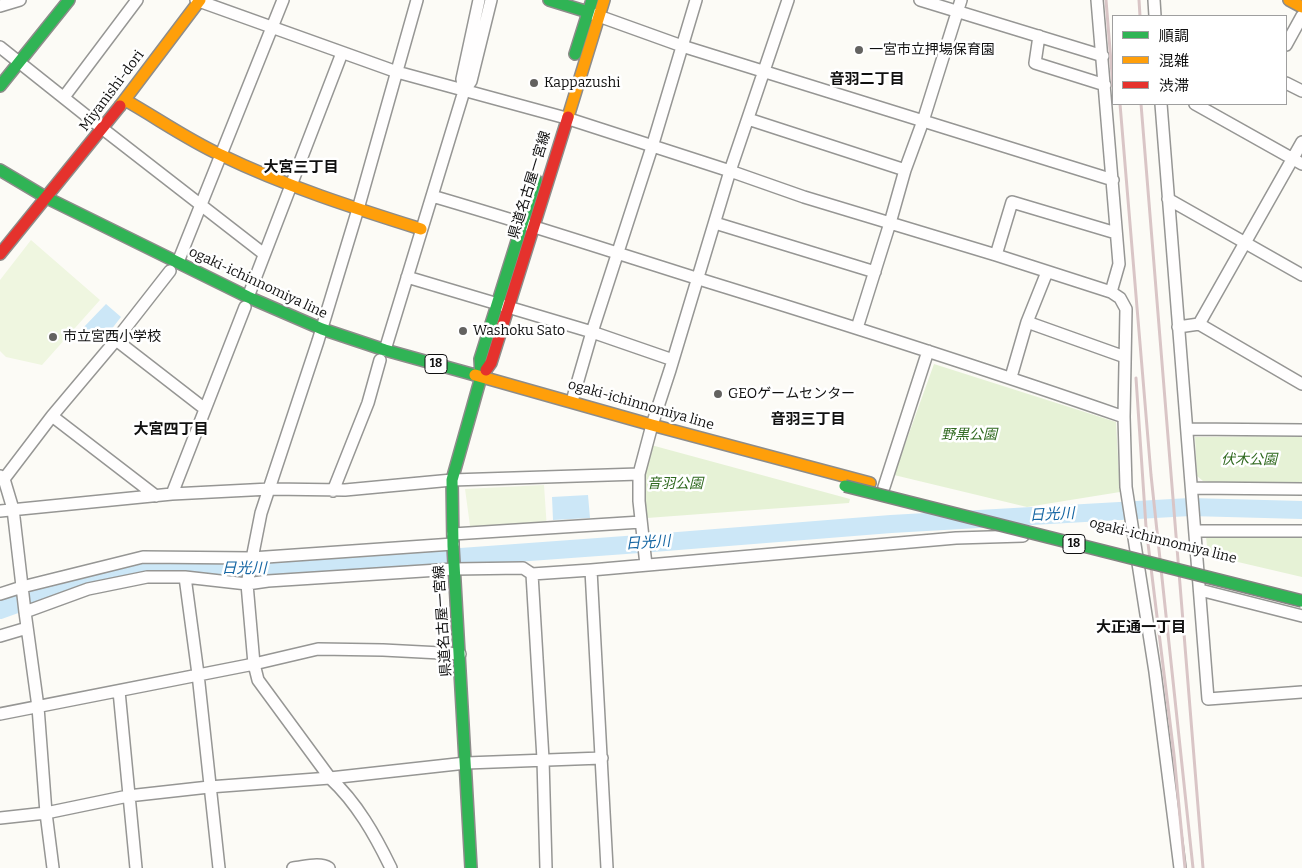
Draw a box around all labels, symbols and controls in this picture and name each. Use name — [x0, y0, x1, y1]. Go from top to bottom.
legend — [1112, 15, 1287, 105]
text: 順調 — [1159, 27, 1189, 45]
place label: 一宮市立押場保育園 — [869, 42, 995, 58]
marker: 一宮市立押場保育園 — [853, 44, 865, 56]
street label: Miyanishi-dori — [76, 47, 148, 135]
text: 混雑 — [1159, 52, 1189, 70]
district label: 音羽二丁目 — [830, 71, 904, 89]
place label: Kappazushi — [544, 75, 620, 91]
marker: Kappazushi — [528, 77, 540, 89]
text: 渋滞 — [1159, 77, 1189, 95]
street label: 県道名古屋一宮線 — [506, 129, 554, 241]
district label: 大宮三丁目 — [264, 159, 338, 177]
street label: ogaki-ichinnomiya line — [186, 243, 330, 323]
place label: Washoku Sato — [473, 323, 565, 339]
marker: Washoku Sato — [457, 325, 469, 337]
place label: 市立宮西小学校 — [63, 329, 161, 345]
marker: 市立宮西小学校 — [47, 331, 59, 343]
road number: 18 — [425, 354, 447, 374]
street label: ogaki-ichinnomiya line — [566, 376, 716, 434]
place label: GEOゲームセンター — [728, 386, 855, 402]
marker: GEOゲームセンター — [712, 388, 724, 400]
district label: 音羽三丁目 — [771, 411, 845, 429]
district label: 大宮四丁目 — [134, 421, 208, 439]
park label: 野黒公園 — [941, 427, 997, 443]
park label: 伏木公園 — [1221, 452, 1277, 468]
park label: 音羽公園 — [647, 476, 703, 492]
water label: 日光川 — [1029, 505, 1075, 525]
street label: ogaki-ichinnomiya line — [1088, 515, 1238, 567]
water label: 日光川 — [625, 532, 671, 554]
road number: 18 — [1063, 534, 1085, 554]
water label: 日光川 — [222, 560, 266, 578]
street label: 県道名古屋一宮線 — [431, 565, 455, 677]
district label: 大正通一丁目 — [1096, 619, 1186, 637]

